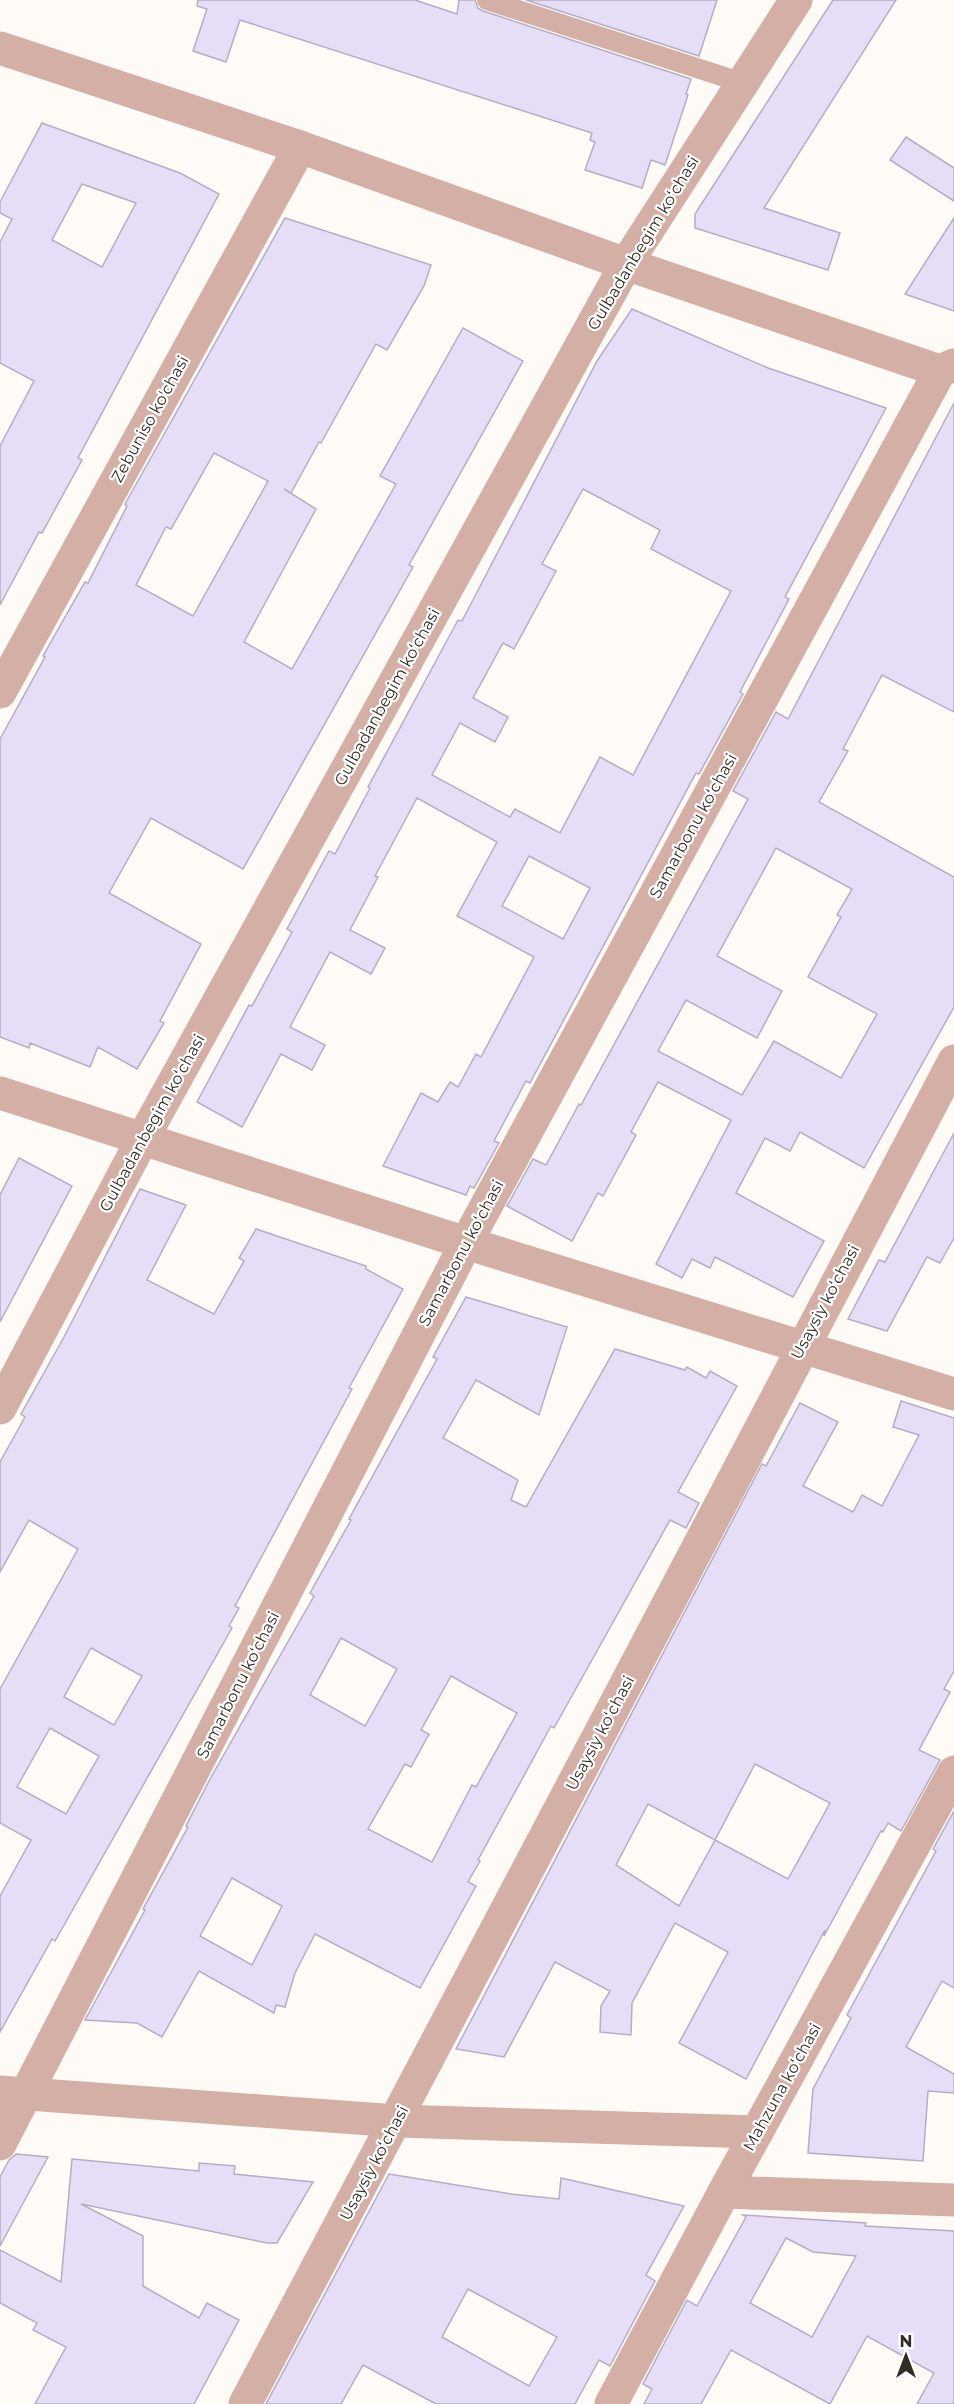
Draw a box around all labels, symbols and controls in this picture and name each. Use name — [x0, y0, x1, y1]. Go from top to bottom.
street label: Gulbadanbegim koʻchasi — [583, 153, 703, 333]
street label: Zebuniso ko'chasi — [107, 352, 193, 486]
street label: Gulbadanbegim koʻchasi — [330, 605, 444, 789]
street label: Samarbonu koʻchasi — [645, 750, 741, 902]
street label: Gulbadanbegim koʻchasi — [95, 1031, 209, 1215]
street label: Samarbonu koʻchasi — [414, 1177, 508, 1329]
street label: Usaysiy koʻchasi — [787, 1241, 863, 1363]
street label: Samarbonu koʻchasi — [193, 1608, 283, 1762]
street label: Usaysiy koʻchasi — [562, 1672, 638, 1794]
street label: Mahzuna koʻchasi — [739, 2020, 825, 2154]
street label: Usaysiy koʻchasi — [336, 2102, 412, 2224]
north arrow — [876, 2326, 936, 2386]
text: N — [900, 2332, 912, 2351]

